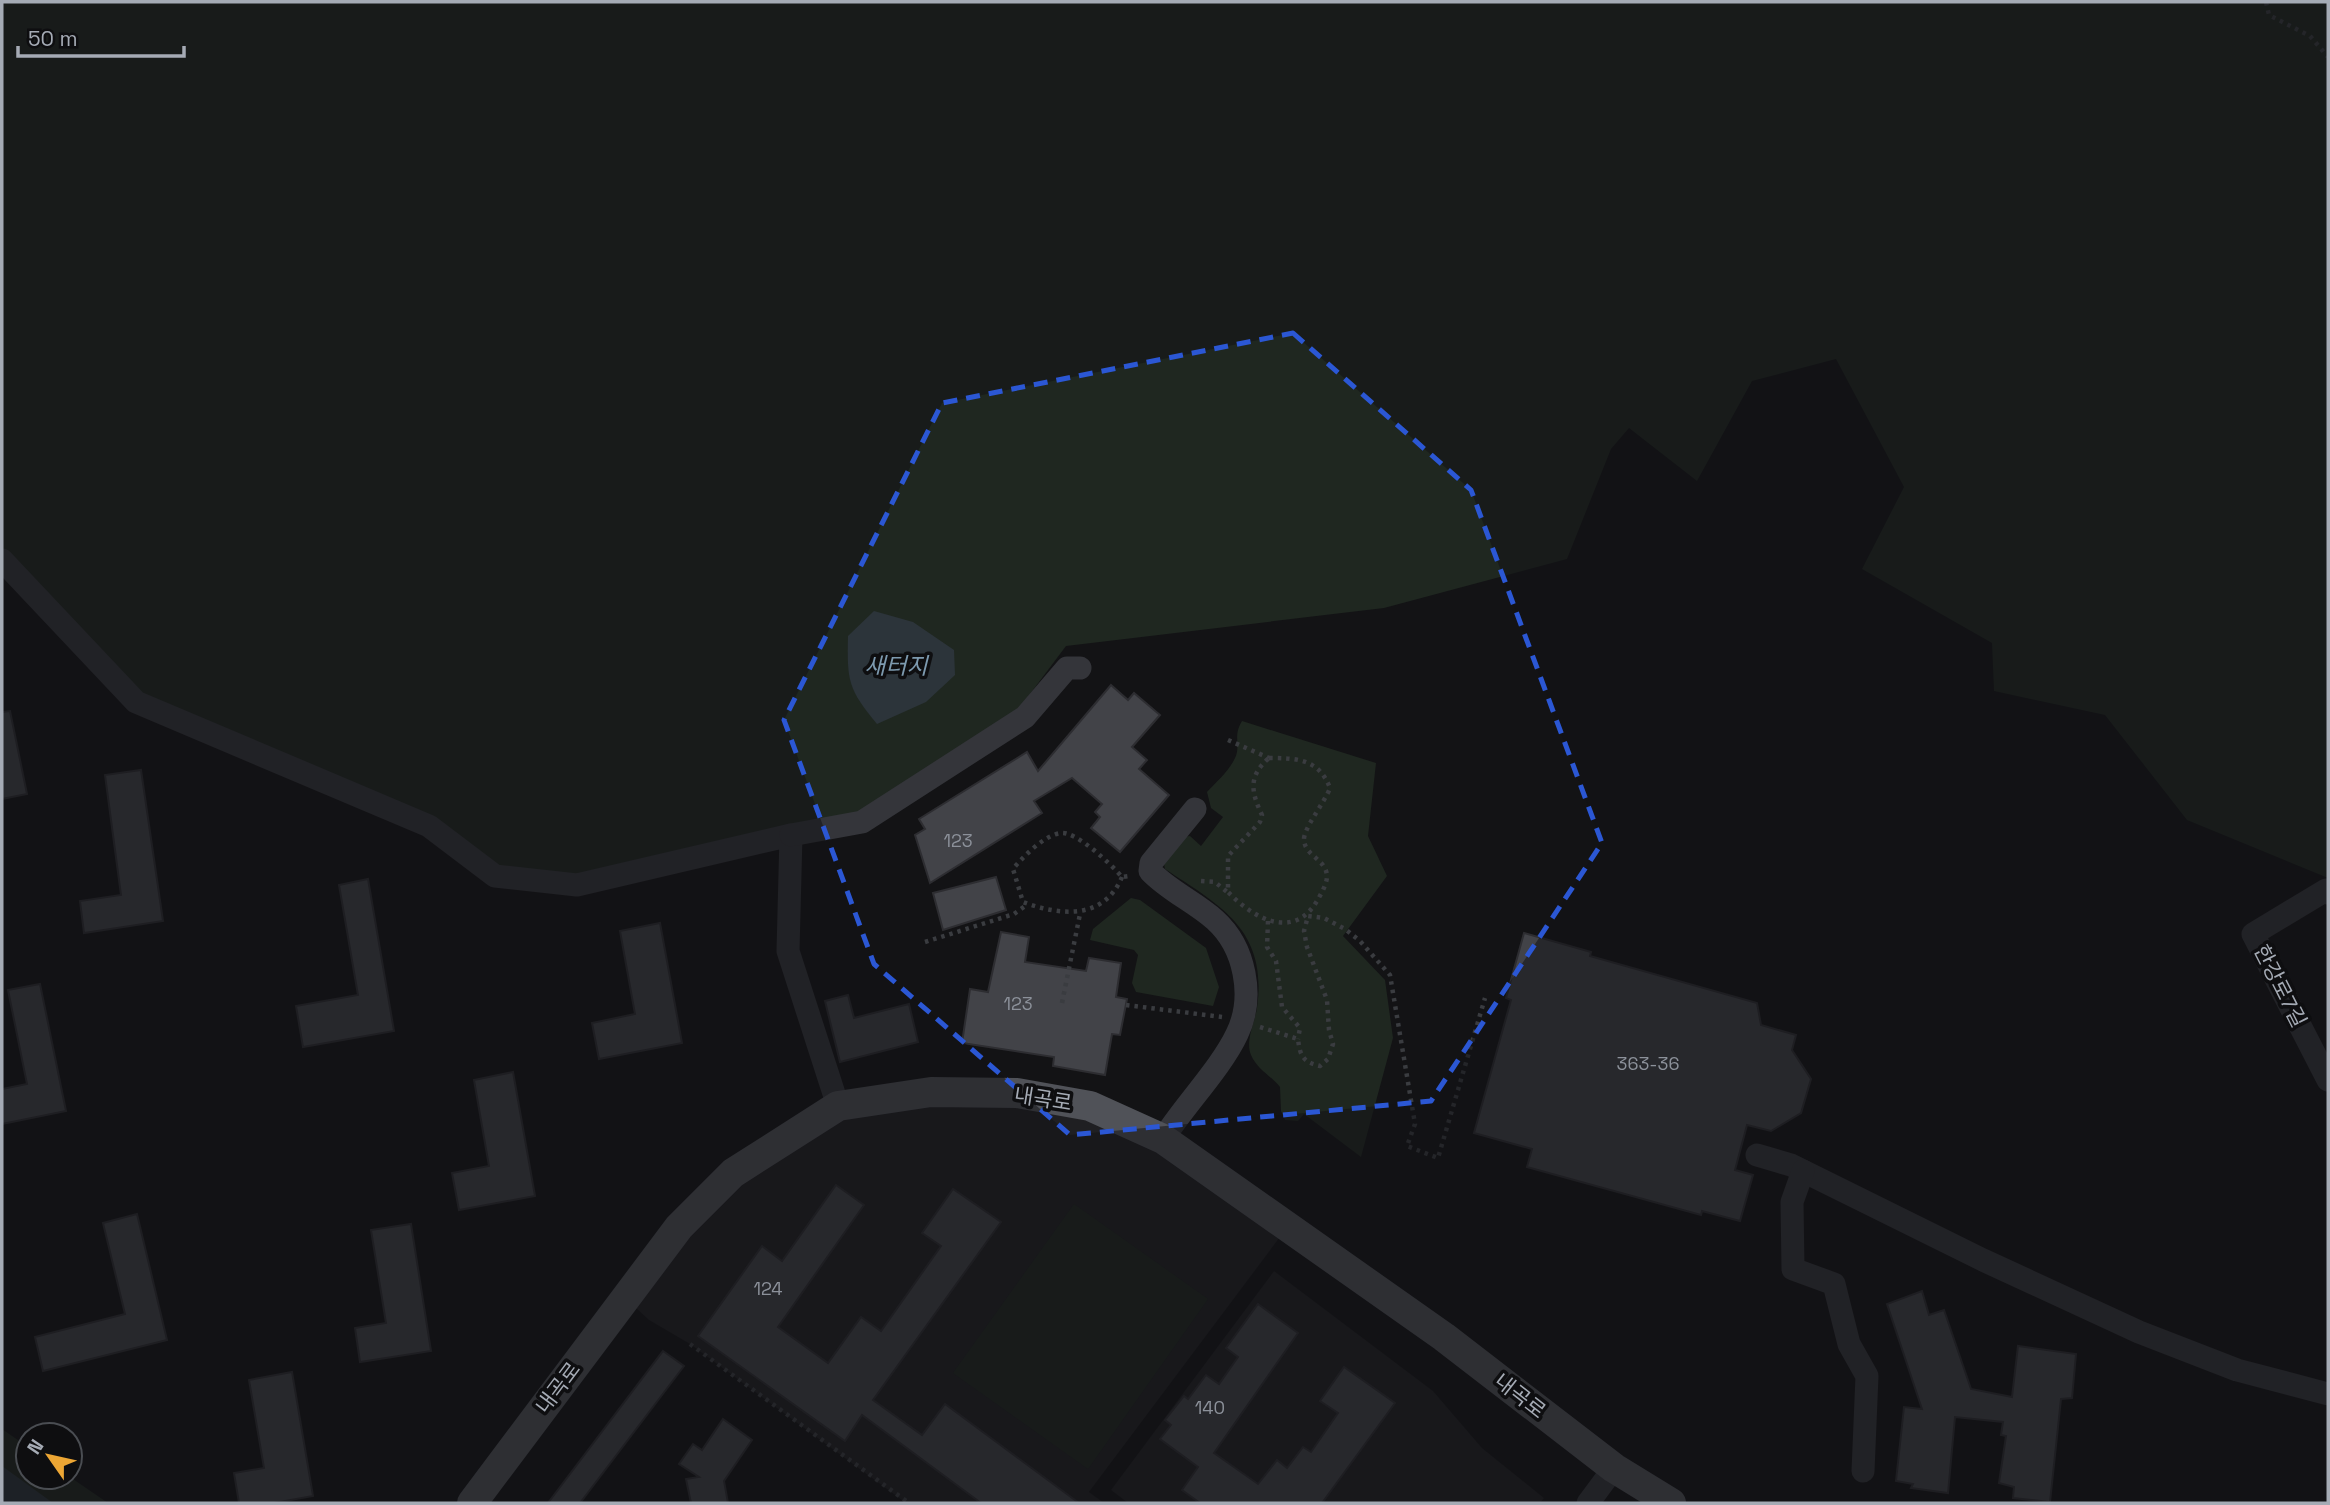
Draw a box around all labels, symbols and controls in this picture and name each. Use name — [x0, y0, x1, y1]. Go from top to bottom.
scale bar — [18, 14, 184, 58]
text: 50 m — [28, 25, 78, 52]
water label: 새터지 — [864, 651, 930, 681]
house number: 123 — [943, 829, 973, 852]
street label: 한강로7길 — [2248, 940, 2313, 1032]
house number: 123 — [1003, 992, 1033, 1015]
house number: 363-36 — [1617, 1052, 1679, 1075]
street label: 내곡로 — [1012, 1081, 1074, 1116]
house number: 124 — [753, 1277, 783, 1300]
street label: 내곡로 — [529, 1356, 586, 1419]
street label: 내곡로 — [1489, 1367, 1551, 1424]
house number: 140 — [1195, 1396, 1225, 1419]
north arrow — [14, 1421, 84, 1491]
text: N — [21, 1435, 49, 1459]

